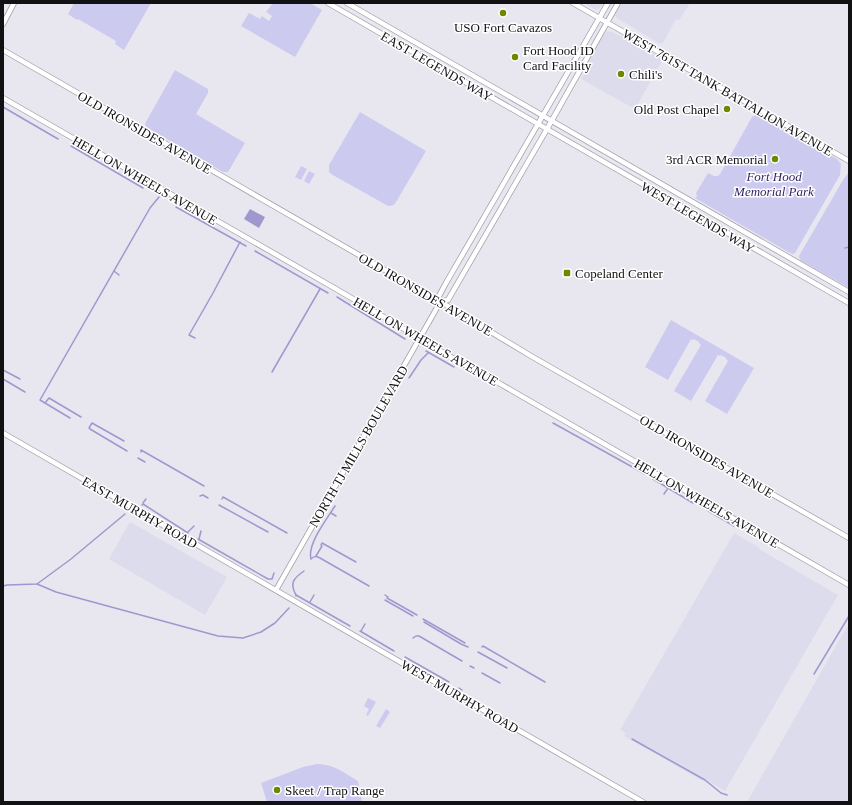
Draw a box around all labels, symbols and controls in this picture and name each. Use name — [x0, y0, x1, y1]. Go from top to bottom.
marker: USO Fort Cavazos — [498, 8, 508, 18]
place label: USO Fort Cavazos — [454, 20, 552, 35]
street label: WEST 761ST TANK BATTALION AVENUE — [620, 26, 836, 159]
street label: EAST LEGENDS WAY — [378, 28, 496, 105]
place label: Fort Hood ID Card Facility — [523, 43, 594, 73]
marker: Fort Hood ID Card Facility — [510, 52, 520, 62]
place label: Chili's — [629, 67, 662, 82]
marker: Chili's — [616, 69, 626, 79]
street label: OLD IRONSIDES AVENUE — [75, 88, 214, 177]
place label: Old Post Chapel — [634, 102, 719, 117]
marker: Old Post Chapel — [722, 104, 732, 114]
street label: HELL ON WHEELS AVENUE — [70, 133, 220, 228]
place label: 3rd ACR Memorial — [666, 152, 767, 167]
marker: 3rd ACR Memorial — [770, 154, 780, 164]
park label: Fort Hood Memorial Park — [733, 169, 814, 199]
street label: WEST LEGENDS WAY — [638, 179, 758, 256]
street label: OLD IRONSIDES AVENUE — [356, 250, 495, 339]
place label: Copeland Center — [575, 266, 663, 281]
marker: Copeland Center — [562, 268, 572, 278]
street label: HELL ON WHEELS AVENUE — [351, 294, 501, 389]
street label: NORTH TJ MILLS BOULEVARD — [306, 363, 411, 530]
street label: OLD IRONSIDES AVENUE — [637, 412, 776, 501]
street label: HELL ON WHEELS AVENUE — [632, 456, 782, 551]
street label: EAST MURPHY ROAD — [79, 473, 200, 552]
street label: WEST MURPHY ROAD — [398, 657, 521, 736]
place label: Skeet / Trap Range — [285, 783, 385, 798]
marker: Skeet / Trap Range — [272, 785, 282, 795]

